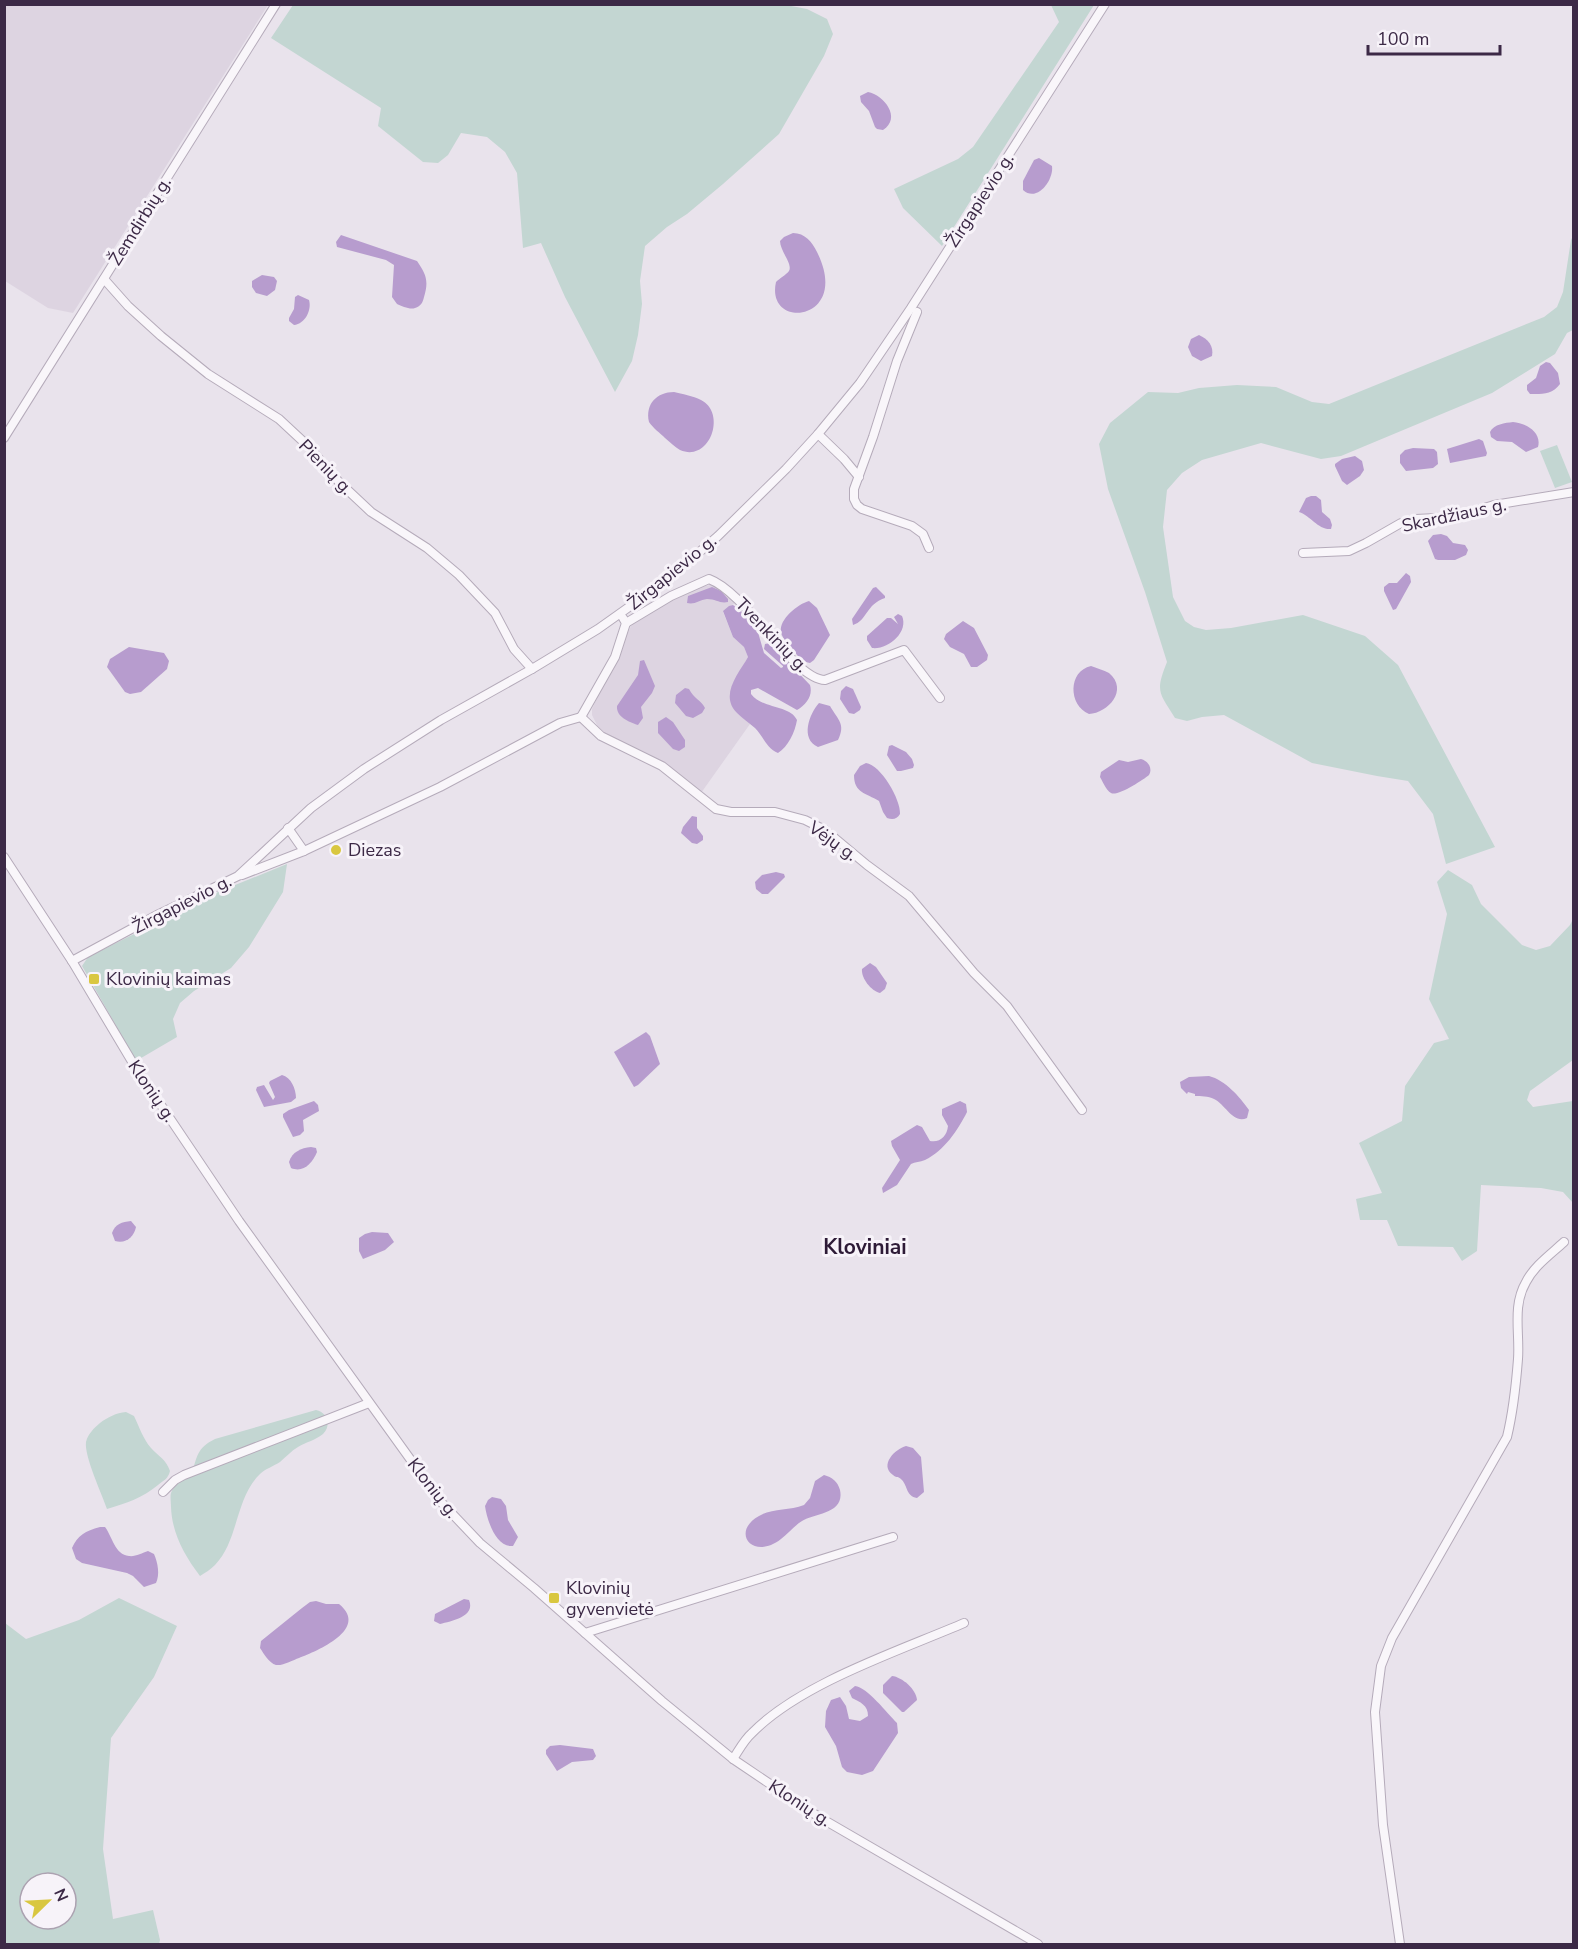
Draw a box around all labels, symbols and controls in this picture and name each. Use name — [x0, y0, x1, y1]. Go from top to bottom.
scale bar — [1368, 18, 1500, 56]
text: 100 m — [1377, 27, 1429, 51]
street label: Žirgapievio g. — [941, 148, 1019, 252]
street label: Žemdirbių g. — [103, 172, 177, 270]
street label: Pienių g. — [293, 434, 359, 500]
street label: Skardžiaus g. — [1399, 492, 1509, 538]
street label: Žirgapievio g. — [622, 529, 722, 615]
street label: Tvenkinių g. — [730, 592, 814, 678]
street label: Vėjų g. — [803, 815, 862, 866]
place label: Diezas — [348, 838, 402, 862]
marker: Diezas — [329, 843, 343, 857]
street label: Žirgapievio g. — [128, 869, 236, 939]
place label: Klovinių kaimas — [106, 967, 231, 991]
marker: Klovinių kaimas — [87, 972, 101, 986]
street label: Klonių g. — [122, 1055, 182, 1127]
district label: Kloviniai — [823, 1233, 907, 1261]
street label: Klonių g. — [402, 1453, 464, 1523]
place label: Klovinių gyvenvietė — [566, 1576, 654, 1621]
marker: Klovinių gyvenvietė — [547, 1591, 561, 1605]
street label: Klonių g. — [764, 1774, 836, 1832]
north arrow — [18, 1871, 78, 1931]
text: N — [48, 1885, 73, 1905]

